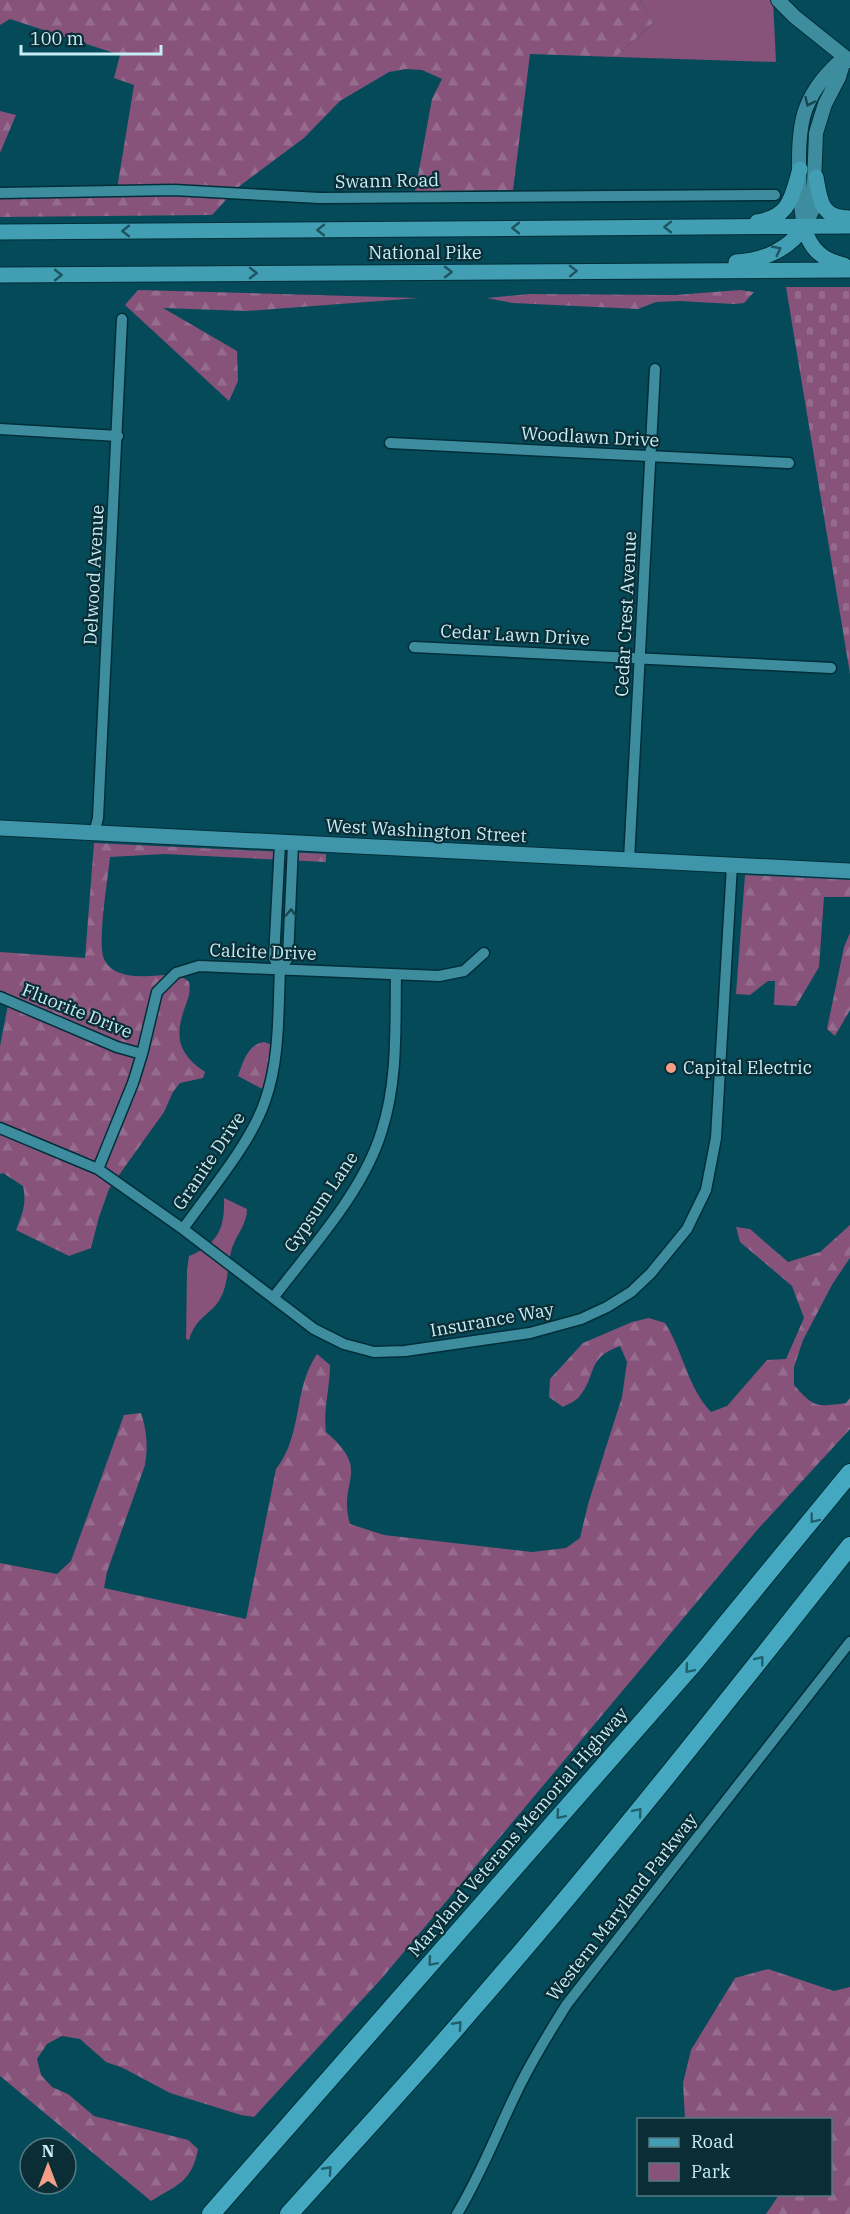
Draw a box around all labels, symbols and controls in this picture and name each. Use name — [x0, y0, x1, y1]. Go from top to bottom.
scale bar — [21, 18, 160, 56]
text: 100 m — [30, 27, 84, 50]
one-way arrow — [805, 96, 817, 107]
street label: Swann Road — [335, 168, 439, 193]
one-way arrow — [664, 221, 673, 233]
one-way arrow — [511, 222, 520, 235]
one-way arrow — [316, 224, 325, 236]
one-way arrow — [121, 225, 130, 237]
street label: National Pike — [368, 241, 482, 264]
one-way arrow — [771, 246, 781, 257]
one-way arrow — [569, 265, 578, 277]
one-way arrow — [444, 266, 453, 278]
one-way arrow — [249, 267, 258, 280]
one-way arrow — [54, 269, 63, 281]
street label: Woodlawn Drive — [520, 421, 660, 452]
street label: Delwood Avenue — [78, 504, 109, 646]
street label: Cedar Crest Avenue — [610, 531, 641, 697]
street label: Cedar Lawn Drive — [440, 619, 590, 650]
street label: West Washington Street — [325, 814, 527, 847]
one-way arrow — [284, 909, 297, 918]
street label: Calcite Drive — [209, 938, 317, 965]
street label: Fluorite Drive — [19, 978, 136, 1043]
place label: Capital Electric — [683, 1056, 812, 1079]
marker: Capital Electric — [664, 1061, 678, 1075]
street label: Granite Drive — [167, 1107, 250, 1214]
street label: Gypsum Lane — [278, 1147, 363, 1256]
street label: Insurance Way — [428, 1297, 556, 1342]
one-way arrow — [810, 1512, 821, 1523]
one-way arrow — [753, 1656, 764, 1667]
one-way arrow — [685, 1662, 696, 1672]
street label: Maryland Veterans Memorial Highway — [403, 1702, 633, 1961]
street label: Western Maryland Parkway — [541, 1808, 702, 2005]
one-way arrow — [557, 1808, 568, 1819]
one-way arrow — [631, 1808, 642, 1819]
one-way arrow — [428, 1955, 439, 1966]
one-way arrow — [451, 2021, 462, 2032]
legend — [637, 2118, 832, 2196]
text: Road — [691, 2130, 734, 2153]
north arrow — [18, 2136, 78, 2196]
text: N — [42, 2141, 54, 2161]
text: Park — [691, 2160, 731, 2183]
one-way arrow — [321, 2167, 332, 2177]

